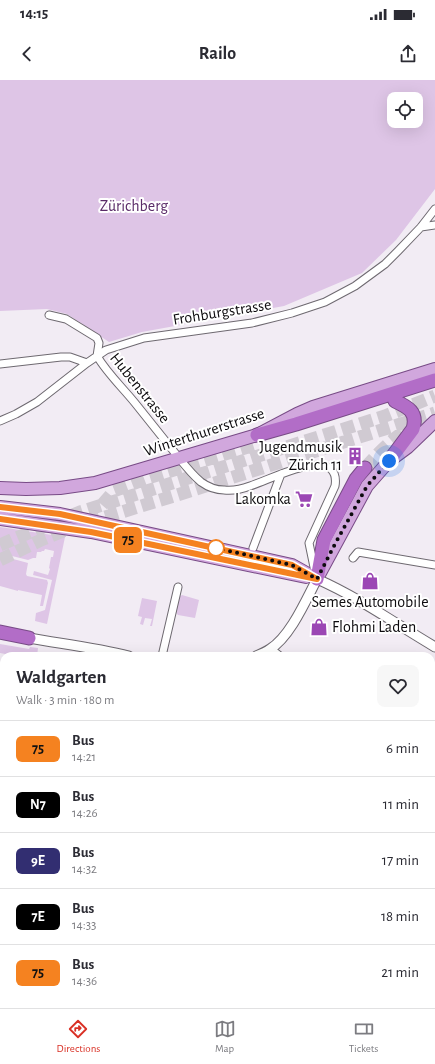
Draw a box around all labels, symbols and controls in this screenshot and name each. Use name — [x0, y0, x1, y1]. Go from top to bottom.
text: 14:15 — [20, 6, 48, 21]
icon: back — [16, 43, 38, 65]
icon: share — [397, 43, 419, 65]
text: Railo — [199, 45, 236, 63]
map controls — [387, 92, 423, 128]
button: locate — [387, 92, 423, 128]
park label: Zürichberg — [100, 198, 168, 214]
street label: Frohburgstrasse — [172, 296, 272, 328]
street label: Hubenstrasse — [107, 350, 173, 426]
street label: Winterthurerstrasse — [142, 405, 266, 459]
place label: Jugendmusik Zürich 11 — [259, 439, 343, 473]
building icon: Jugendmusik Zürich 11 — [345, 446, 365, 466]
your location — [379, 451, 399, 471]
supermarket icon: Lakomka — [294, 489, 314, 509]
place label: Lakomka — [235, 491, 291, 507]
line badge: 75 — [110, 527, 146, 553]
text: 75 — [122, 533, 134, 547]
unlabelled marker — [207, 539, 225, 557]
shop icon: Semes Automobile — [360, 571, 380, 591]
place label: Semes Automobile — [311, 594, 429, 610]
shop icon: Flohmi Laden — [309, 617, 329, 637]
place label: Flohmi Laden — [332, 619, 416, 635]
button: heart — [377, 665, 419, 707]
text: Waldgarten — [16, 668, 107, 687]
text: Walk · 3 min · 180 m — [16, 694, 114, 707]
text: Bus — [72, 733, 94, 748]
text: 6 min — [386, 741, 419, 756]
text: 75 — [32, 742, 44, 756]
text: 14:21 — [72, 751, 96, 764]
text: Bus — [72, 789, 94, 804]
text: 11 min — [383, 797, 419, 812]
text: N7 — [30, 798, 46, 812]
text: 14:26 — [72, 807, 98, 820]
text: Bus — [72, 845, 94, 860]
text: 17 min — [382, 853, 419, 868]
text: 9E — [31, 854, 45, 868]
text: 14:32 — [72, 863, 97, 876]
text: Bus — [72, 901, 94, 916]
text: 18 min — [381, 909, 419, 924]
text: 7E — [31, 910, 45, 924]
text: 14:33 — [72, 919, 96, 932]
text: Bus — [72, 957, 94, 972]
text: 21 min — [381, 965, 419, 980]
text: 75 — [32, 966, 44, 980]
text: 14:36 — [72, 975, 97, 988]
tab: Directions — [57, 1018, 100, 1055]
tab: Map — [214, 1018, 236, 1055]
tab: Tickets — [349, 1018, 378, 1055]

